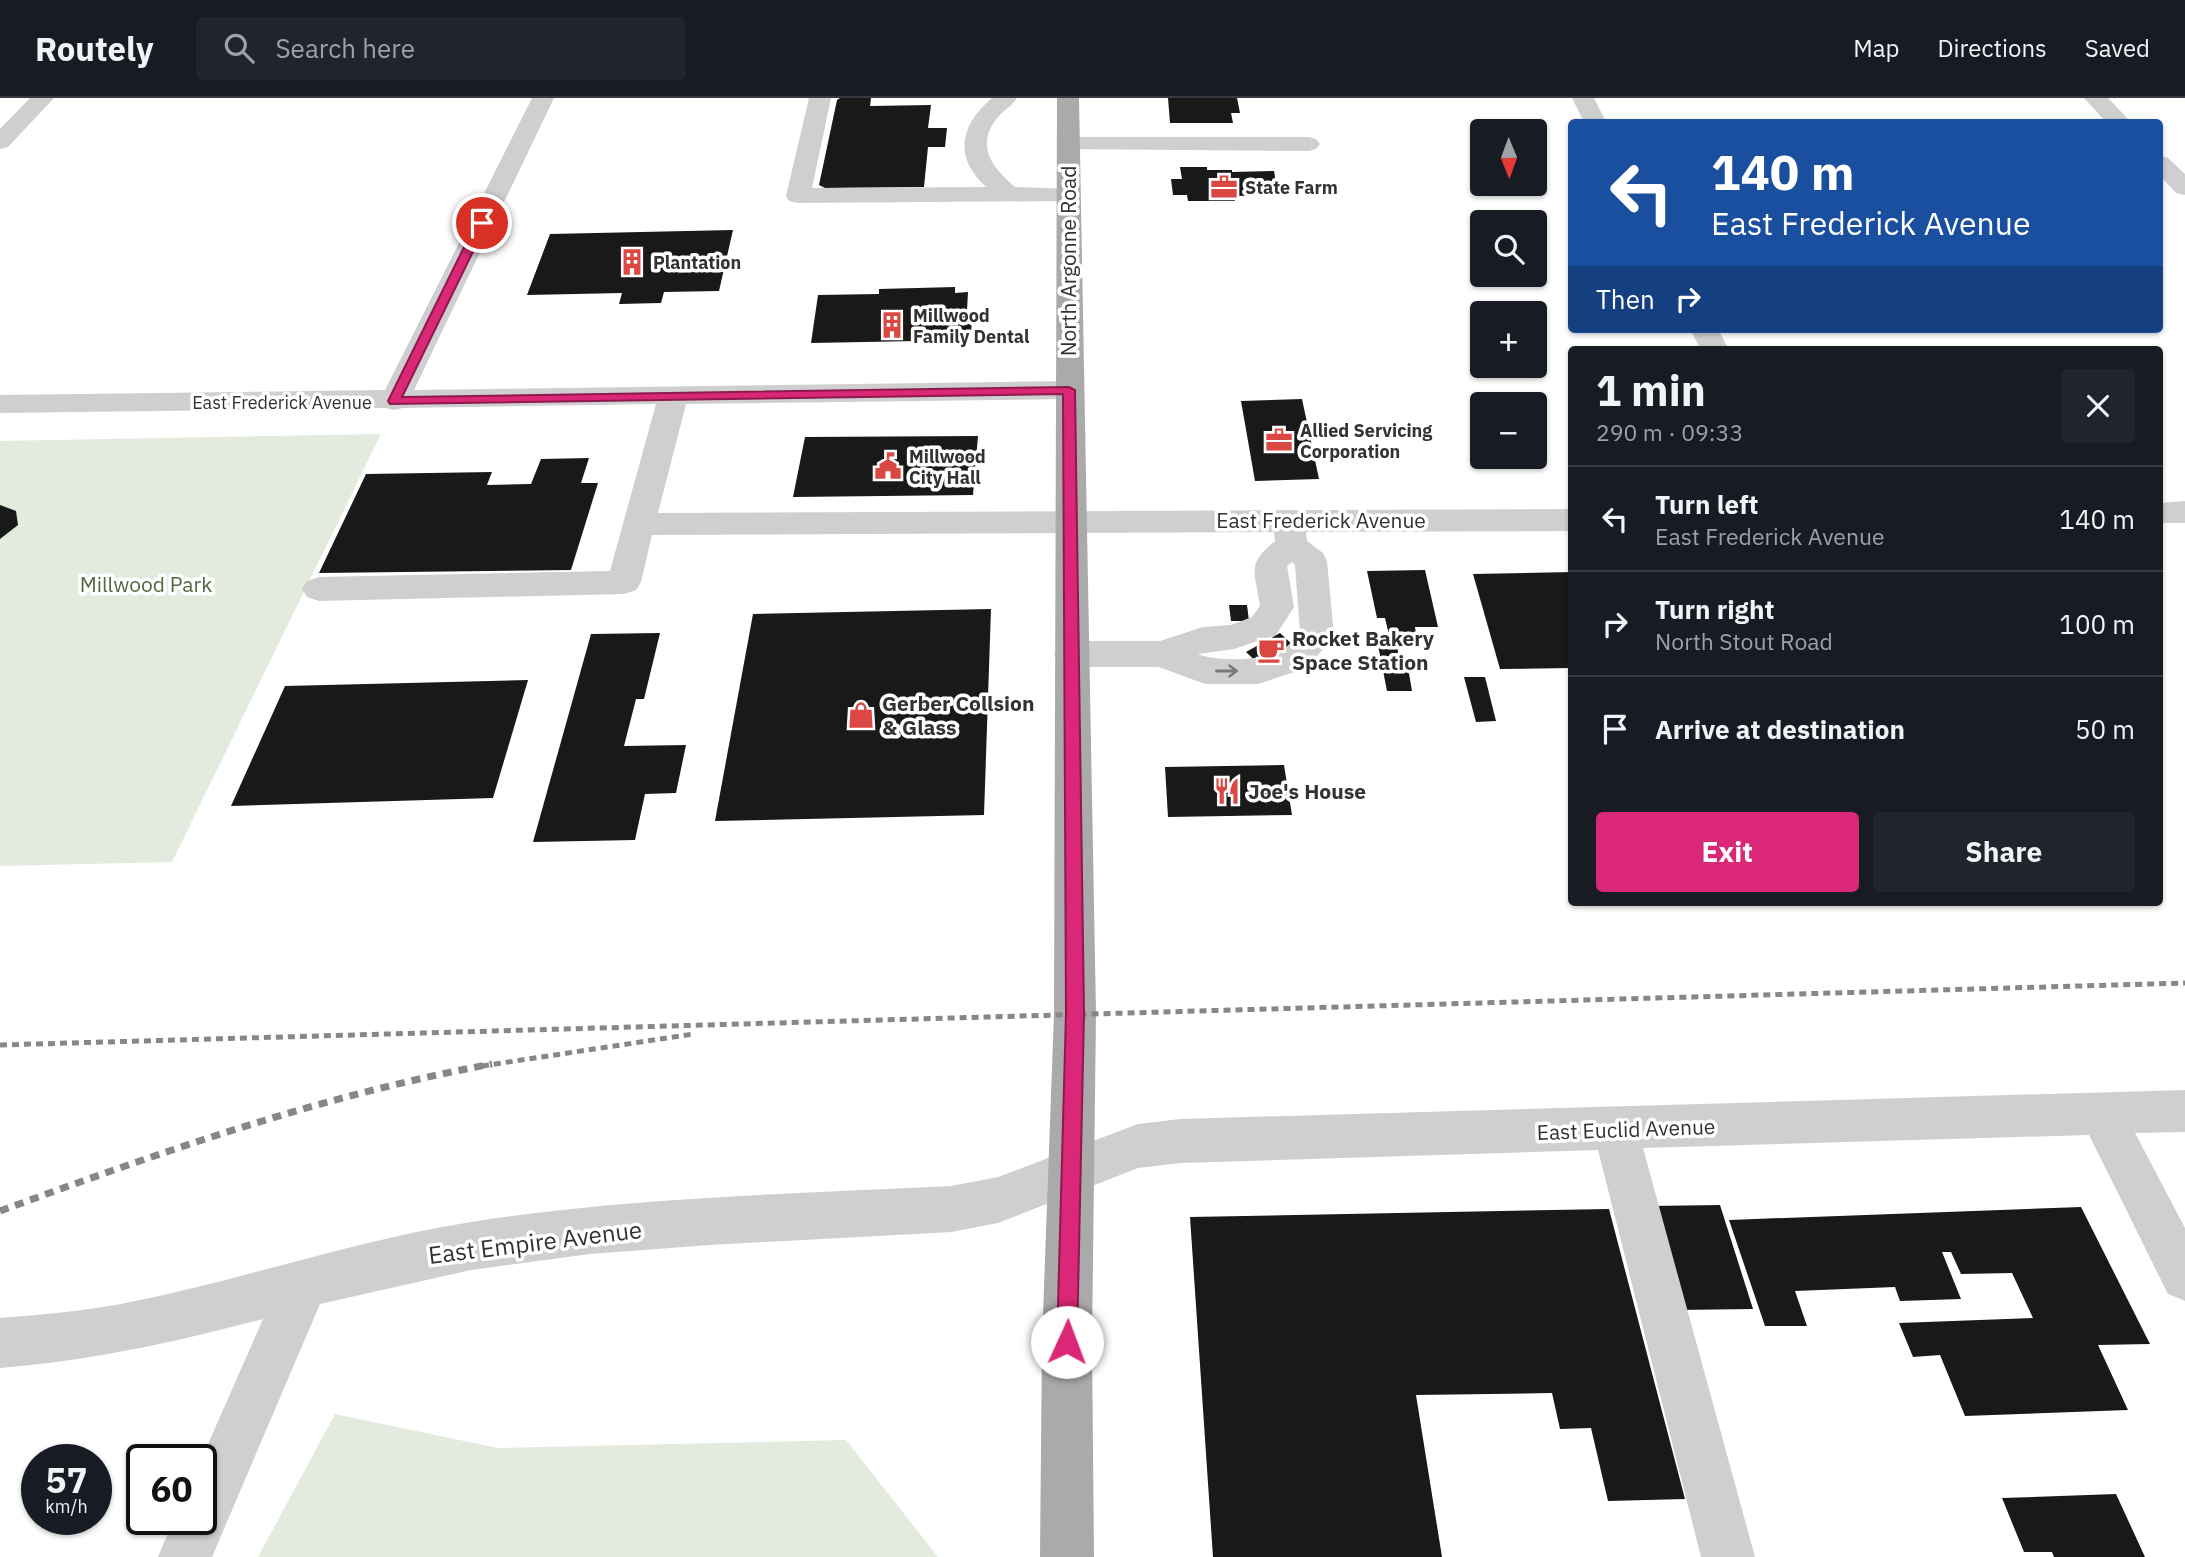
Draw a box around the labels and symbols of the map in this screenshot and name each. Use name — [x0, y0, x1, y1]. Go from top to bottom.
north arrow — [1470, 119, 1547, 196]
street label: North Argonne Road — [1054, 166, 1082, 356]
office icon: State Farm — [1209, 172, 1239, 202]
place label: State Farm — [1245, 176, 1338, 199]
pin — [452, 193, 512, 253]
building icon: Plantation — [617, 247, 647, 277]
place label: Plantation — [653, 251, 741, 274]
place label: Millwood Family Dental — [913, 304, 1030, 348]
building icon: Millwood Family Dental — [877, 310, 907, 340]
street label: East Frederick Avenue — [192, 391, 372, 414]
place label: Allied Servicing Corporation — [1300, 419, 1432, 463]
office icon: Allied Servicing Corporation — [1264, 425, 1294, 455]
place label: Millwood City Hall — [909, 445, 986, 489]
public building icon: Millwood City Hall — [873, 451, 903, 481]
street label: East Frederick Avenue — [1216, 506, 1426, 534]
park label: Millwood Park — [80, 570, 212, 598]
place label: Rocket Bakery Space Station — [1292, 624, 1435, 676]
cafe icon: Rocket Bakery Space Station — [1256, 635, 1286, 665]
one-way arrow — [1215, 664, 1238, 678]
place label: Gerber Collsion & Glass — [882, 689, 1034, 741]
shop icon: Gerber Collsion & Glass — [846, 700, 876, 730]
restaurant icon: Joe's House — [1212, 776, 1242, 806]
place label: Joe's House — [1248, 777, 1366, 805]
street label: East Euclid Avenue — [1536, 1112, 1716, 1146]
street label: East Empire Avenue — [426, 1213, 644, 1271]
position arrow — [1030, 1305, 1104, 1379]
speed limit sign: 60 — [126, 1444, 217, 1535]

